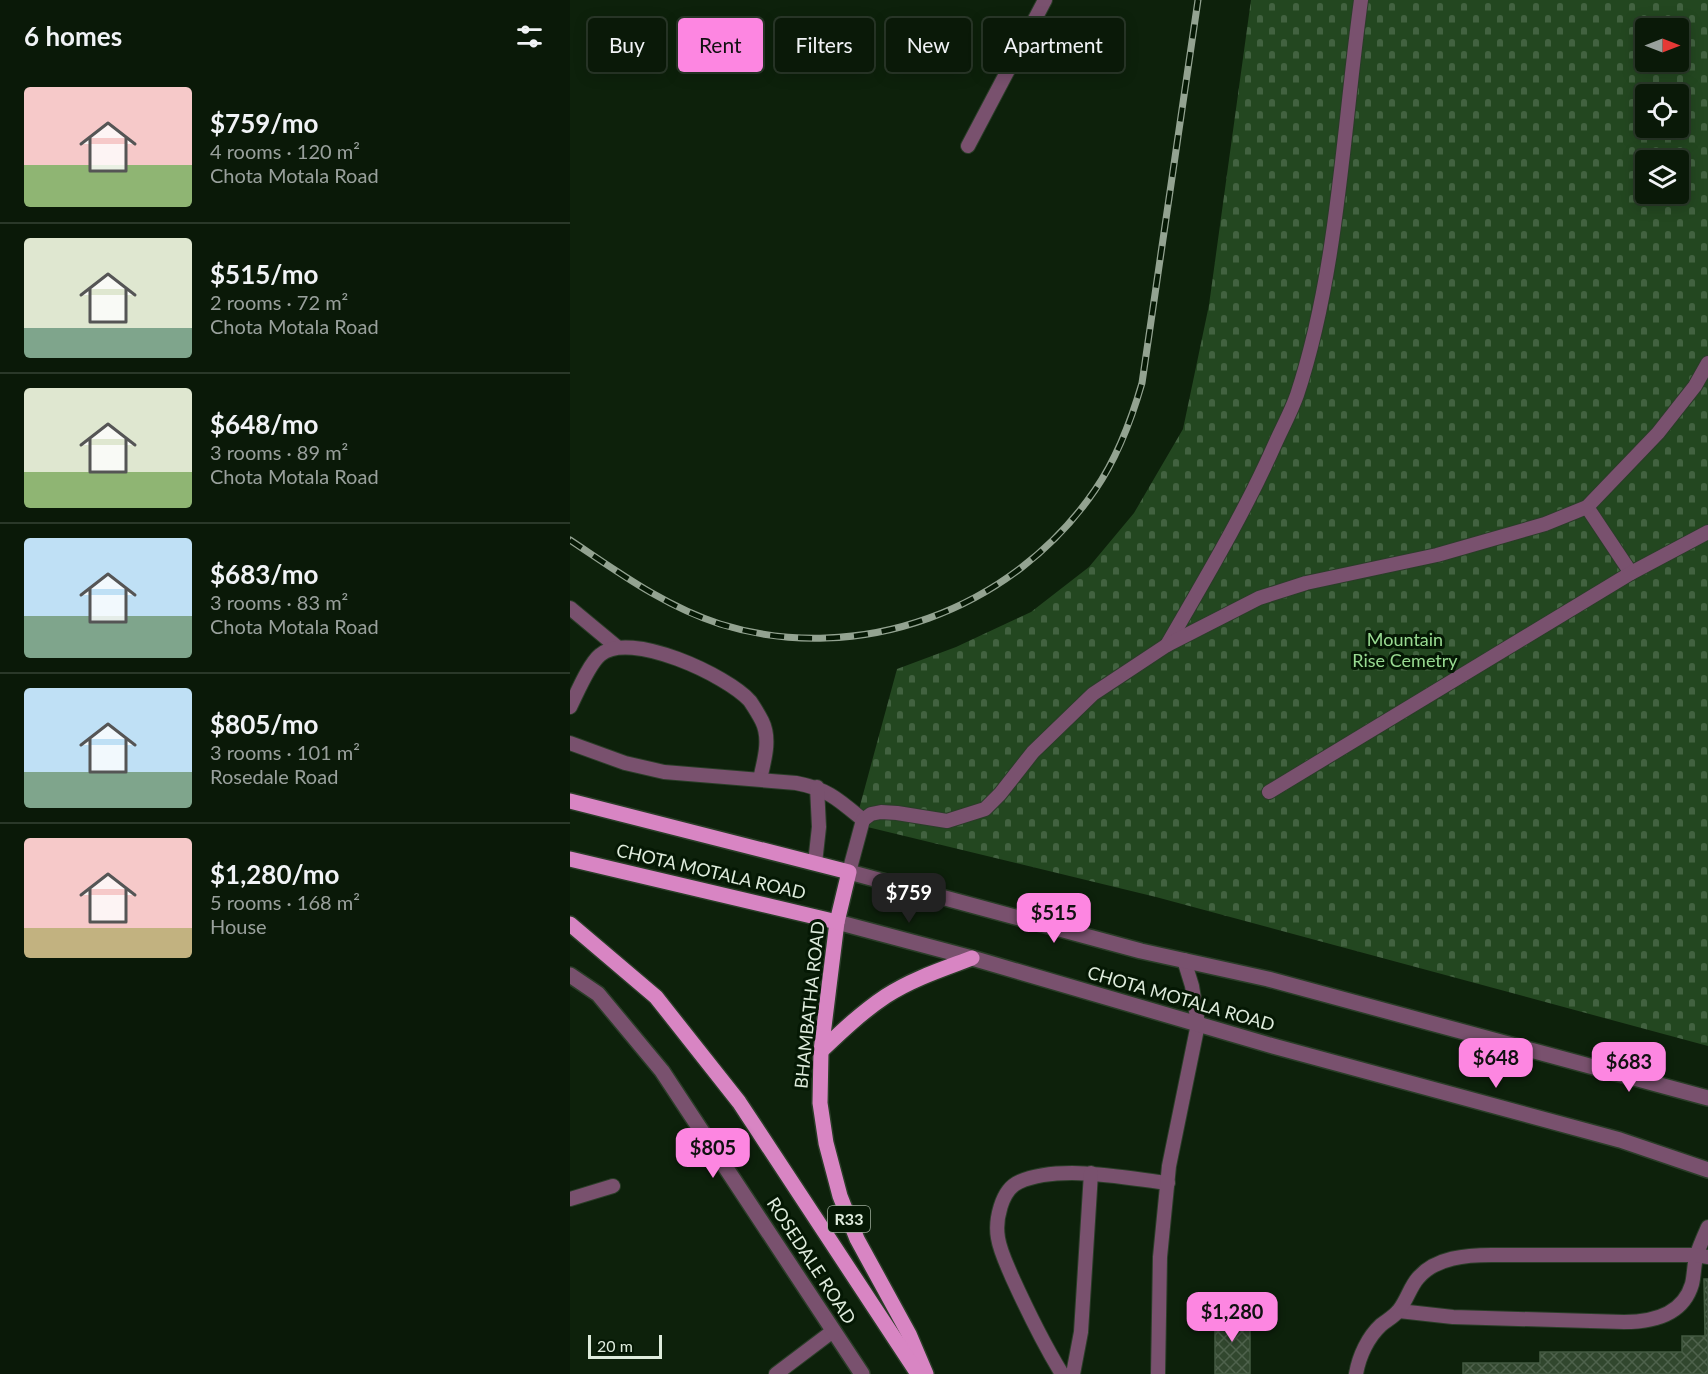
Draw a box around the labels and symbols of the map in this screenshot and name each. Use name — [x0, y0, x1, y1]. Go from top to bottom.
north arrow — [1635, 18, 1689, 72]
park label: Mountain Rise Cemetry — [1352, 628, 1458, 671]
street label: CHOTA MOTALA ROAD — [614, 839, 808, 904]
pin: $759 — [873, 873, 945, 924]
pin: $515 — [1018, 893, 1090, 944]
street label: BHAMBATHA ROAD — [789, 920, 829, 1090]
street label: CHOTA MOTALA ROAD — [1085, 961, 1277, 1035]
pin: $648 — [1460, 1038, 1532, 1089]
pin: $683 — [1593, 1042, 1665, 1093]
pin: $805 — [677, 1128, 749, 1179]
street label: ROSEDALE ROAD — [763, 1193, 861, 1328]
road number: R33 — [828, 1206, 870, 1232]
pin: $1,280 — [1183, 1292, 1281, 1343]
scale bar — [588, 1332, 662, 1360]

